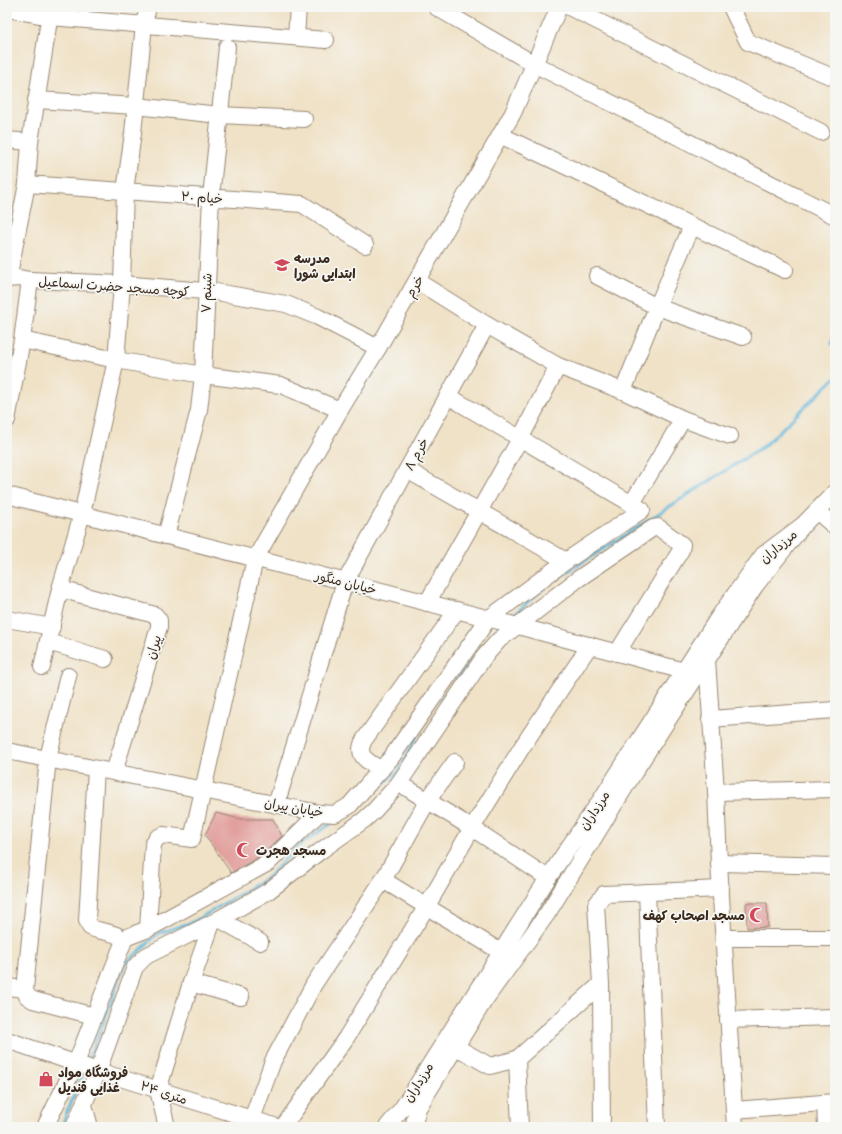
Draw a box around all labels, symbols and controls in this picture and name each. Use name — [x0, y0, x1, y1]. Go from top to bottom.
street label: خیام ۲۰ — [180, 191, 223, 209]
place label: مدرسه ابتدایی شورا — [294, 253, 356, 283]
school or university icon: مدرسه ابتدایی شورا — [273, 256, 291, 274]
street label: شبنم ۷ — [200, 273, 218, 313]
street label: خرم — [404, 273, 429, 301]
street label: کوچه مسجد حضرت اسماعیل — [38, 276, 190, 301]
street label: خرم ۸ — [403, 436, 434, 475]
street label: مرزداران — [758, 528, 801, 568]
street label: خیابان منگور — [312, 567, 378, 599]
street label: پیران — [145, 634, 166, 662]
street label: مرزداران — [578, 789, 614, 834]
street label: خیابان پیران — [263, 797, 324, 822]
mosque icon: مسجد هجرت — [235, 841, 253, 859]
place label: مسجد هجرت — [256, 845, 326, 860]
mosque icon: مسجد اصحاب کهف — [748, 906, 766, 924]
place label: مسجد اصحاب کهف — [643, 910, 745, 925]
street label: مرزداران — [402, 1061, 438, 1106]
place label: فروشگاه مواد غذایی قندیل — [58, 1064, 128, 1097]
shop icon: فروشگاه مواد غذایی قندیل — [37, 1070, 55, 1088]
street label: ۲۴ متری — [138, 1080, 189, 1109]

